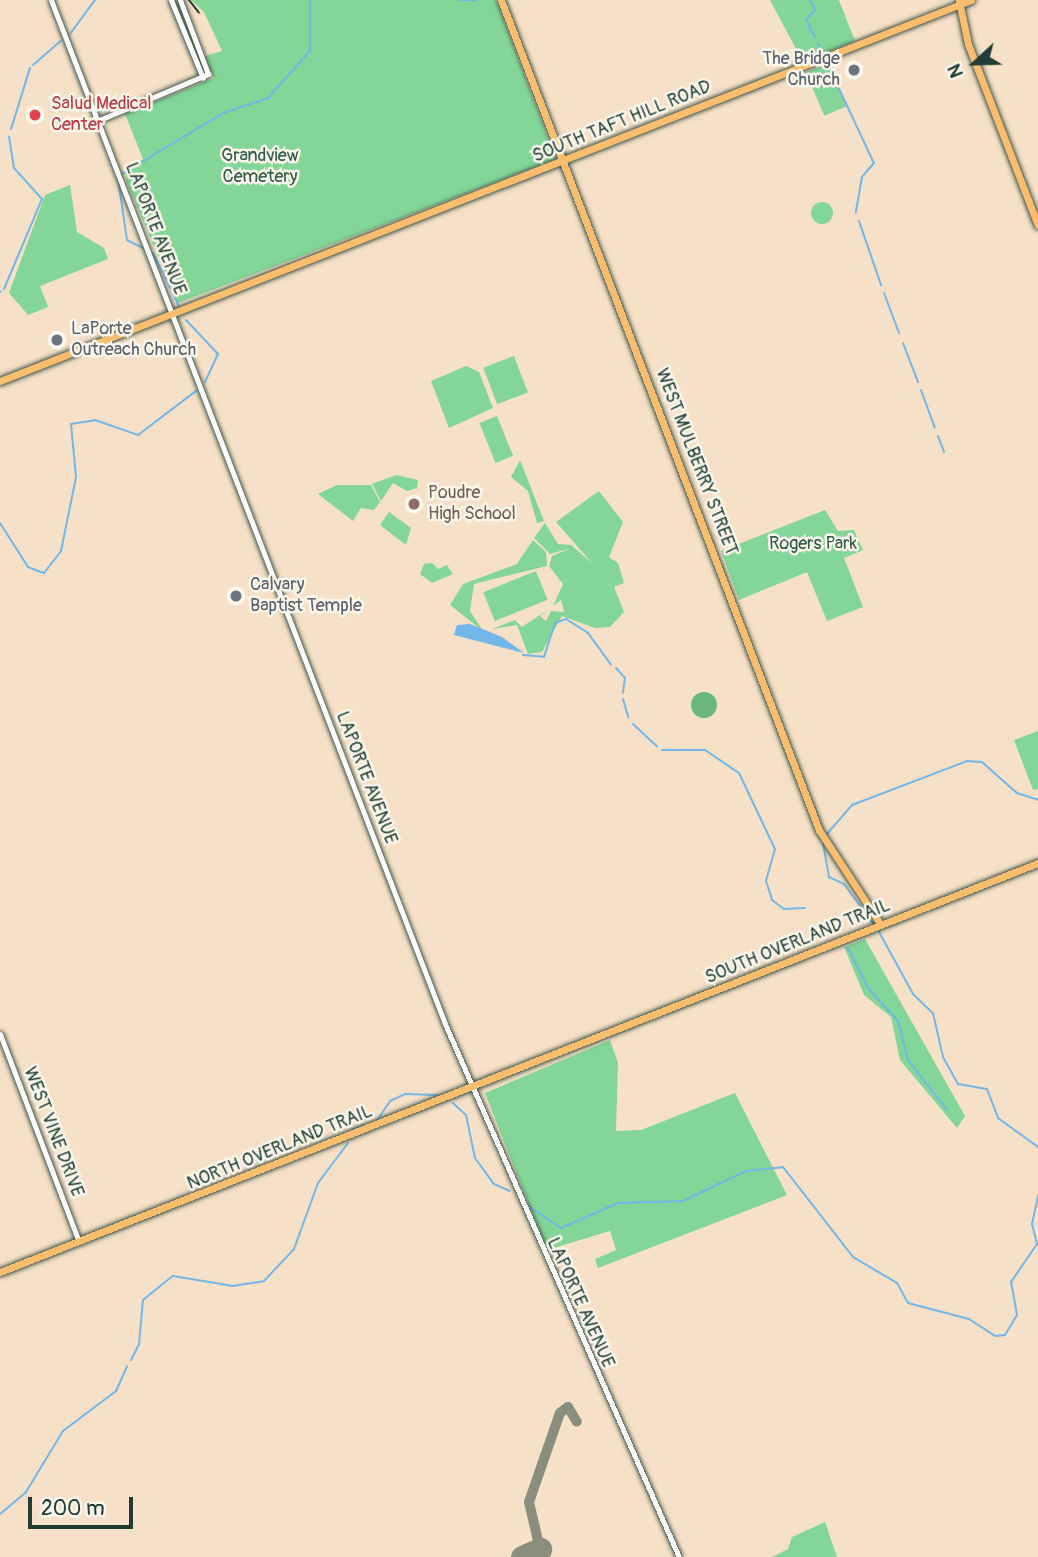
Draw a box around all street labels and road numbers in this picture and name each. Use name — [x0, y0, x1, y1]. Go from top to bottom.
street label: SOUTH TAFT HILL ROAD — [530, 76, 714, 168]
street label: LAPORTE AVENUE — [120, 160, 190, 298]
street label: WEST MULBERRY STREET — [650, 365, 742, 559]
street label: LAPORTE AVENUE — [331, 709, 401, 847]
street label: SOUTH OVERLAND TRAIL — [702, 895, 894, 989]
street label: WEST VINE DRIVE — [18, 1064, 88, 1200]
street label: NORTH OVERLAND TRAIL — [184, 1101, 376, 1195]
street label: LAPORTE AVENUE — [542, 1235, 618, 1371]

